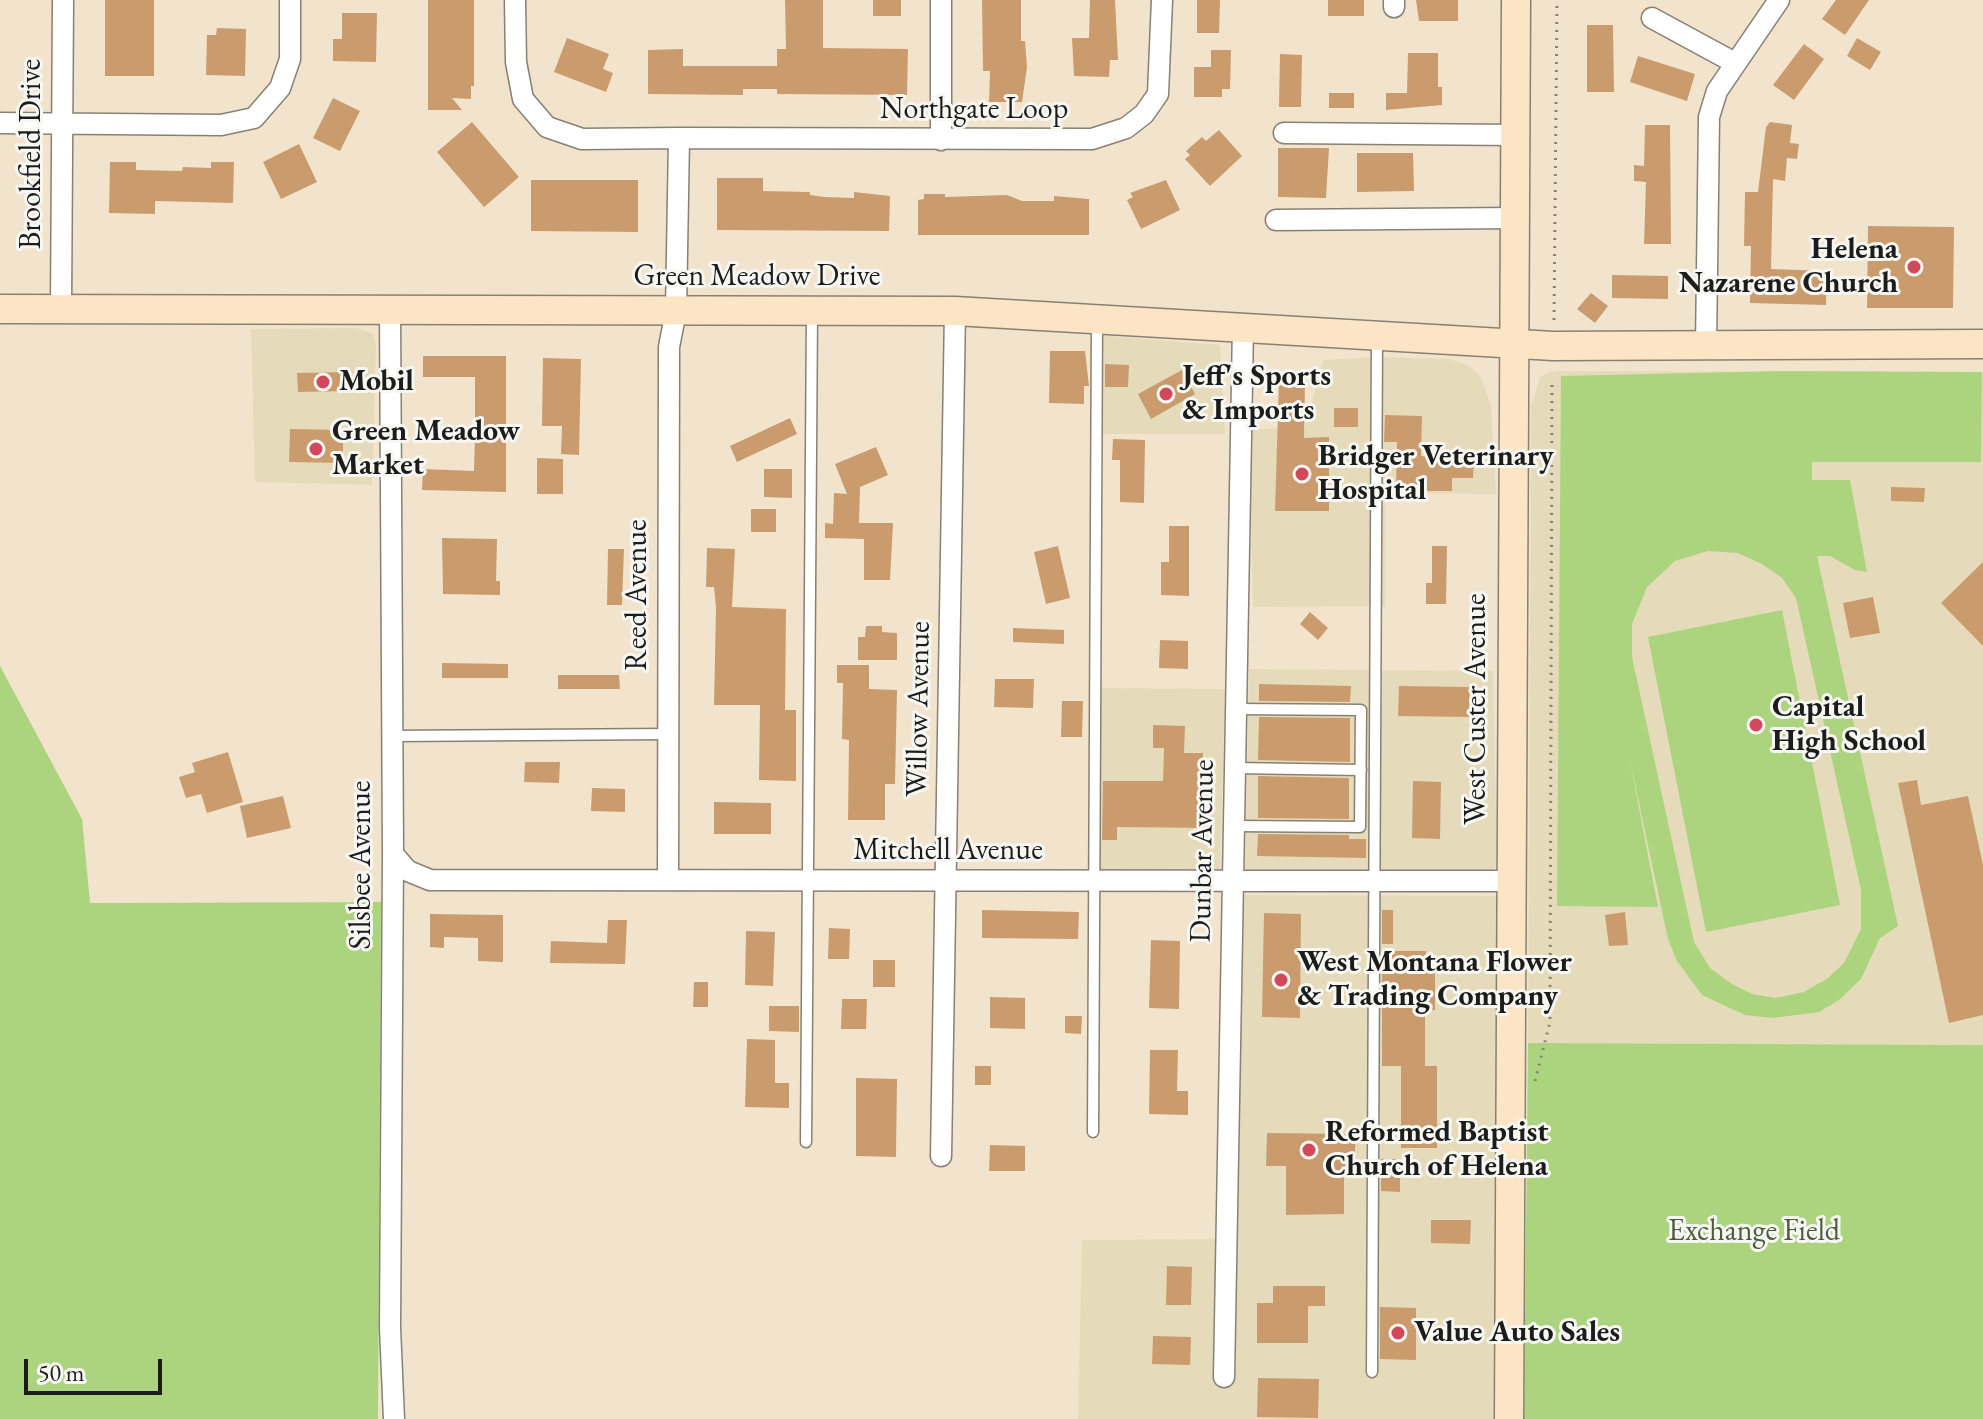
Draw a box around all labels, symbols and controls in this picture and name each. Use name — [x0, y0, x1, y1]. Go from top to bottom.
street label: Brookfield Drive — [14, 59, 50, 249]
street label: Northgate Loop — [880, 92, 1068, 128]
place label: Helena Nazarene Church — [1679, 232, 1898, 302]
marker: Helena Nazarene Church — [1905, 258, 1923, 276]
street label: Green Meadow Drive — [633, 259, 881, 295]
place label: Jeff's Sports & Imports — [1182, 359, 1331, 430]
place label: Mobil — [339, 364, 414, 400]
marker: Mobil — [314, 373, 332, 391]
marker: Jeff's Sports & Imports — [1157, 385, 1175, 403]
place label: Green Meadow Market — [332, 414, 520, 484]
place label: Bridger Veterinary Hospital — [1318, 439, 1554, 510]
marker: Green Meadow Market — [307, 440, 325, 458]
marker: Bridger Veterinary Hospital — [1293, 465, 1311, 483]
street label: Reed Avenue — [620, 519, 656, 671]
street label: West Custer Avenue — [1459, 593, 1495, 825]
street label: Willow Avenue — [899, 621, 939, 797]
place label: Capital High School — [1772, 690, 1926, 760]
marker: Capital High School — [1747, 716, 1765, 734]
street label: Dunbar Avenue — [1183, 759, 1223, 943]
street label: Silsbee Avenue — [344, 781, 380, 949]
street label: Mitchell Avenue — [853, 833, 1043, 869]
place label: West Montana Flower & Trading Company — [1297, 945, 1572, 1016]
marker: West Montana Flower & Trading Company — [1272, 971, 1290, 989]
place label: Reformed Baptist Church of Helena — [1325, 1115, 1549, 1186]
marker: Reformed Baptist Church of Helena — [1300, 1141, 1318, 1159]
park label: Exchange Field — [1668, 1214, 1840, 1250]
place label: Value Auto Sales — [1414, 1315, 1620, 1351]
marker: Value Auto Sales — [1389, 1324, 1407, 1342]
scale bar — [28, 1343, 166, 1393]
text: 50 m — [38, 1357, 85, 1388]

